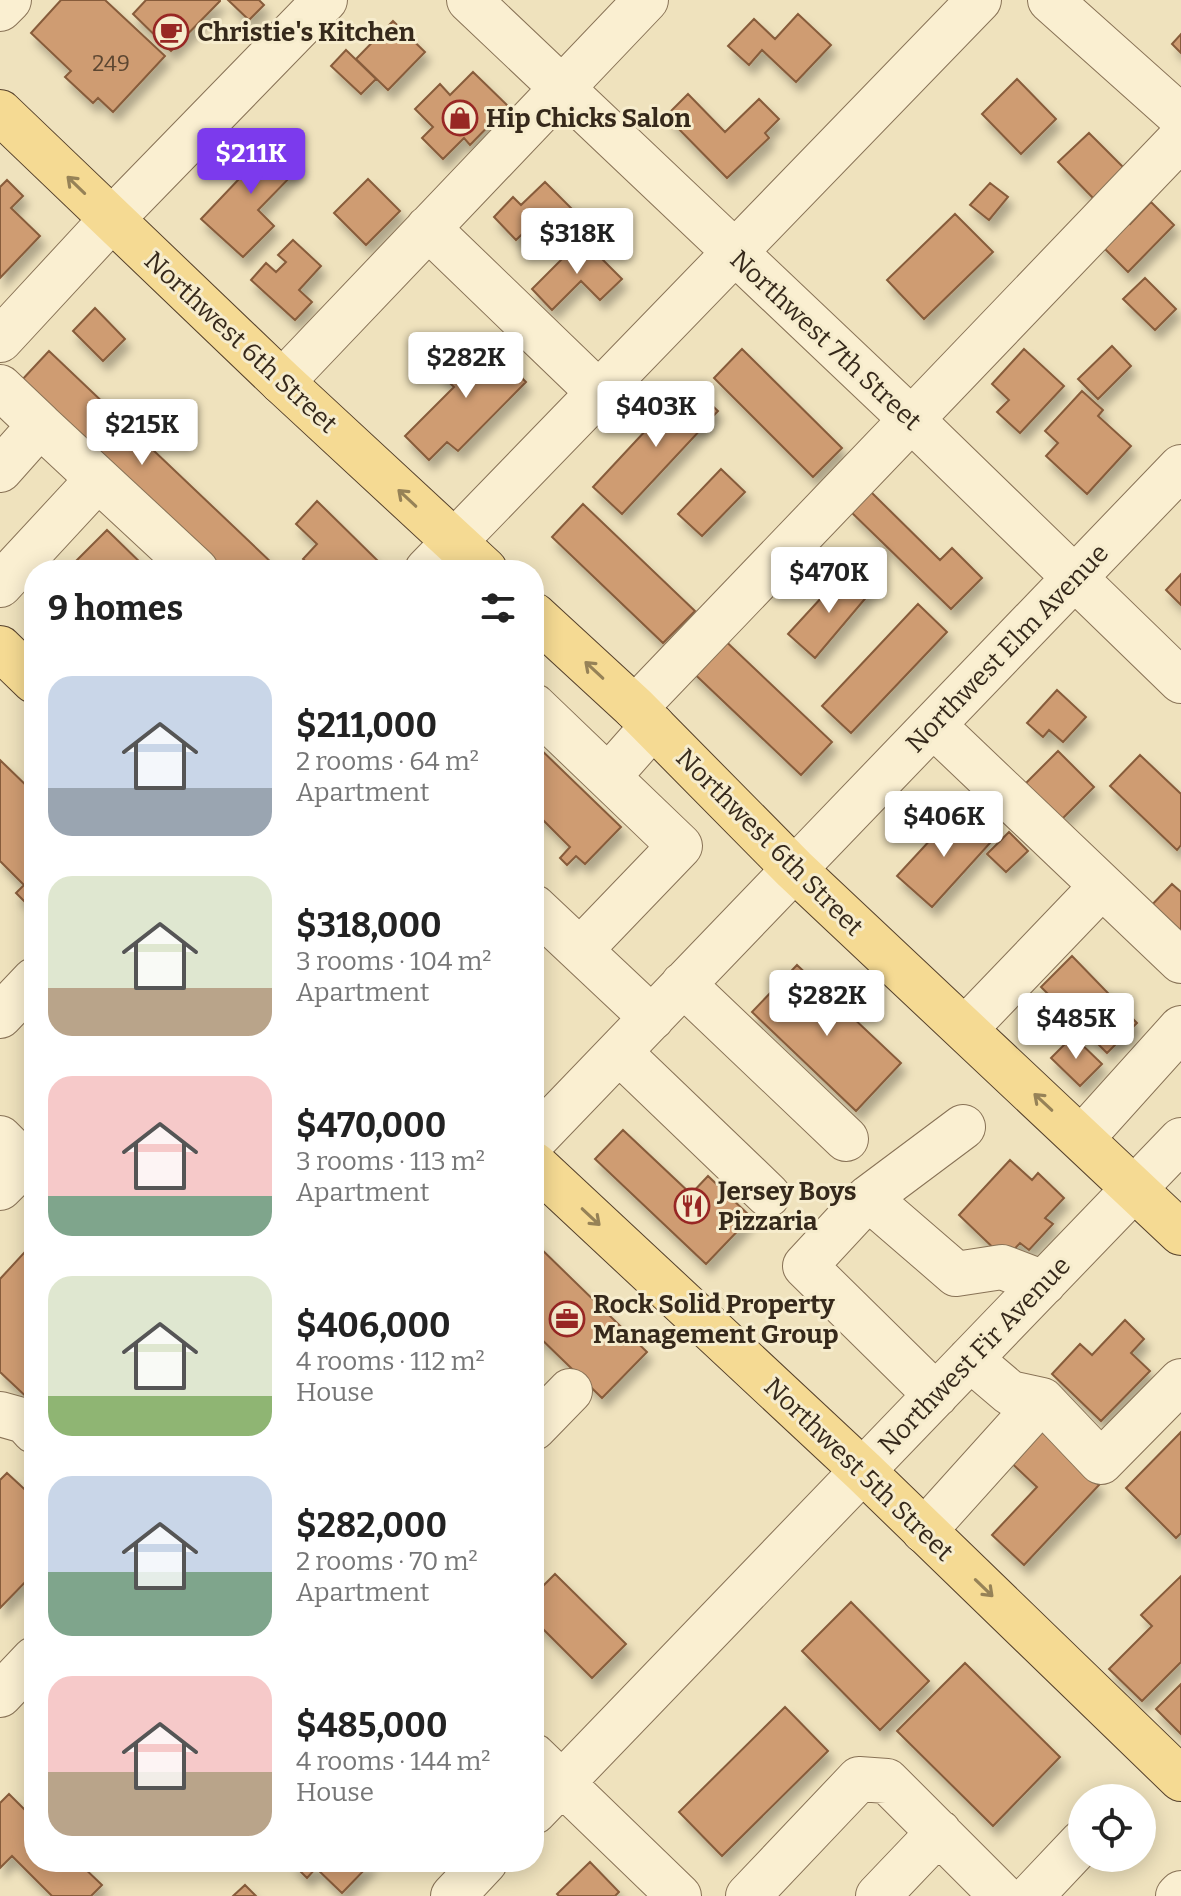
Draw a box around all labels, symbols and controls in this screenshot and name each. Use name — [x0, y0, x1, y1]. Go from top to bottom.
cafe icon: Christie's Kitchen — [152, 13, 190, 51]
place label: Christie's Kitchen — [197, 17, 416, 48]
house number: 249 — [92, 50, 130, 77]
shop icon: Hip Chicks Salon — [441, 99, 479, 137]
place label: Hip Chicks Salon — [486, 103, 691, 134]
pin: $211K — [195, 128, 307, 196]
text: $211K — [215, 138, 287, 169]
one-way arrow — [67, 176, 86, 195]
pin: $318K — [521, 208, 633, 276]
text: $318K — [539, 218, 615, 249]
street label: Northwest 7th Street — [724, 244, 928, 437]
street label: Northwest 6th Street — [138, 245, 344, 440]
pin: $282K — [410, 332, 522, 400]
text: $282K — [426, 342, 506, 373]
pin: $403K — [600, 381, 712, 449]
text: $403K — [615, 391, 697, 422]
pin: $215K — [86, 399, 198, 467]
text: $215K — [105, 409, 179, 440]
one-way arrow — [397, 488, 417, 507]
street label: Northwest Elm Avenue — [900, 538, 1115, 759]
pin: $470K — [773, 547, 885, 615]
text: $470K — [789, 557, 869, 588]
icon: filters — [476, 586, 520, 630]
text: 9 homes — [48, 588, 183, 629]
one-way arrow — [584, 661, 604, 679]
text: $211,000 — [296, 705, 437, 746]
icon: home — [112, 708, 208, 804]
street label: Northwest 6th Street — [670, 742, 870, 943]
text: 2 rooms · 64 m² — [296, 746, 479, 777]
text: Apartment — [296, 777, 429, 808]
pin: $406K — [888, 791, 1000, 859]
text: $406K — [903, 801, 985, 832]
text: $318,000 — [296, 905, 442, 946]
icon: home — [112, 908, 208, 1004]
text: 3 rooms · 104 m² — [296, 946, 492, 977]
pin: $282K — [771, 970, 883, 1038]
text: Apartment — [296, 977, 429, 1008]
text: $282K — [787, 980, 867, 1011]
pin: $485K — [1020, 993, 1132, 1061]
text: $485K — [1036, 1003, 1116, 1034]
one-way arrow — [1033, 1092, 1053, 1111]
text: $470,000 — [296, 1105, 446, 1146]
icon: home — [112, 1108, 208, 1204]
text: 3 rooms · 113 m² — [296, 1146, 485, 1177]
place label: Jersey Boys Pizzaria — [716, 1176, 857, 1237]
text: Apartment — [296, 1177, 429, 1208]
restaurant icon: Jersey Boys Pizzaria — [673, 1187, 711, 1225]
one-way arrow — [581, 1208, 601, 1227]
street label: Northwest Fir Avenue — [872, 1250, 1077, 1461]
place label: Rock Solid Property Management Group — [593, 1289, 838, 1350]
office icon: Rock Solid Property Management Group — [548, 1300, 586, 1338]
text: $406,000 — [296, 1305, 451, 1346]
icon: home — [112, 1308, 208, 1404]
text: 4 rooms · 112 m² — [296, 1346, 485, 1377]
street label: Northwest 5th Street — [758, 1371, 960, 1568]
text: House — [296, 1377, 374, 1408]
text: $282,000 — [296, 1505, 447, 1546]
icon: home — [112, 1508, 208, 1604]
text: 2 rooms · 70 m² — [296, 1546, 478, 1577]
text: Apartment — [296, 1577, 429, 1608]
one-way arrow — [974, 1578, 993, 1597]
text: $485,000 — [296, 1705, 448, 1746]
icon: home — [112, 1708, 208, 1804]
text: 4 rooms · 144 m² — [296, 1746, 491, 1777]
text: House — [296, 1777, 374, 1808]
map controls — [1068, 1784, 1156, 1872]
button: locate — [1068, 1784, 1156, 1872]

